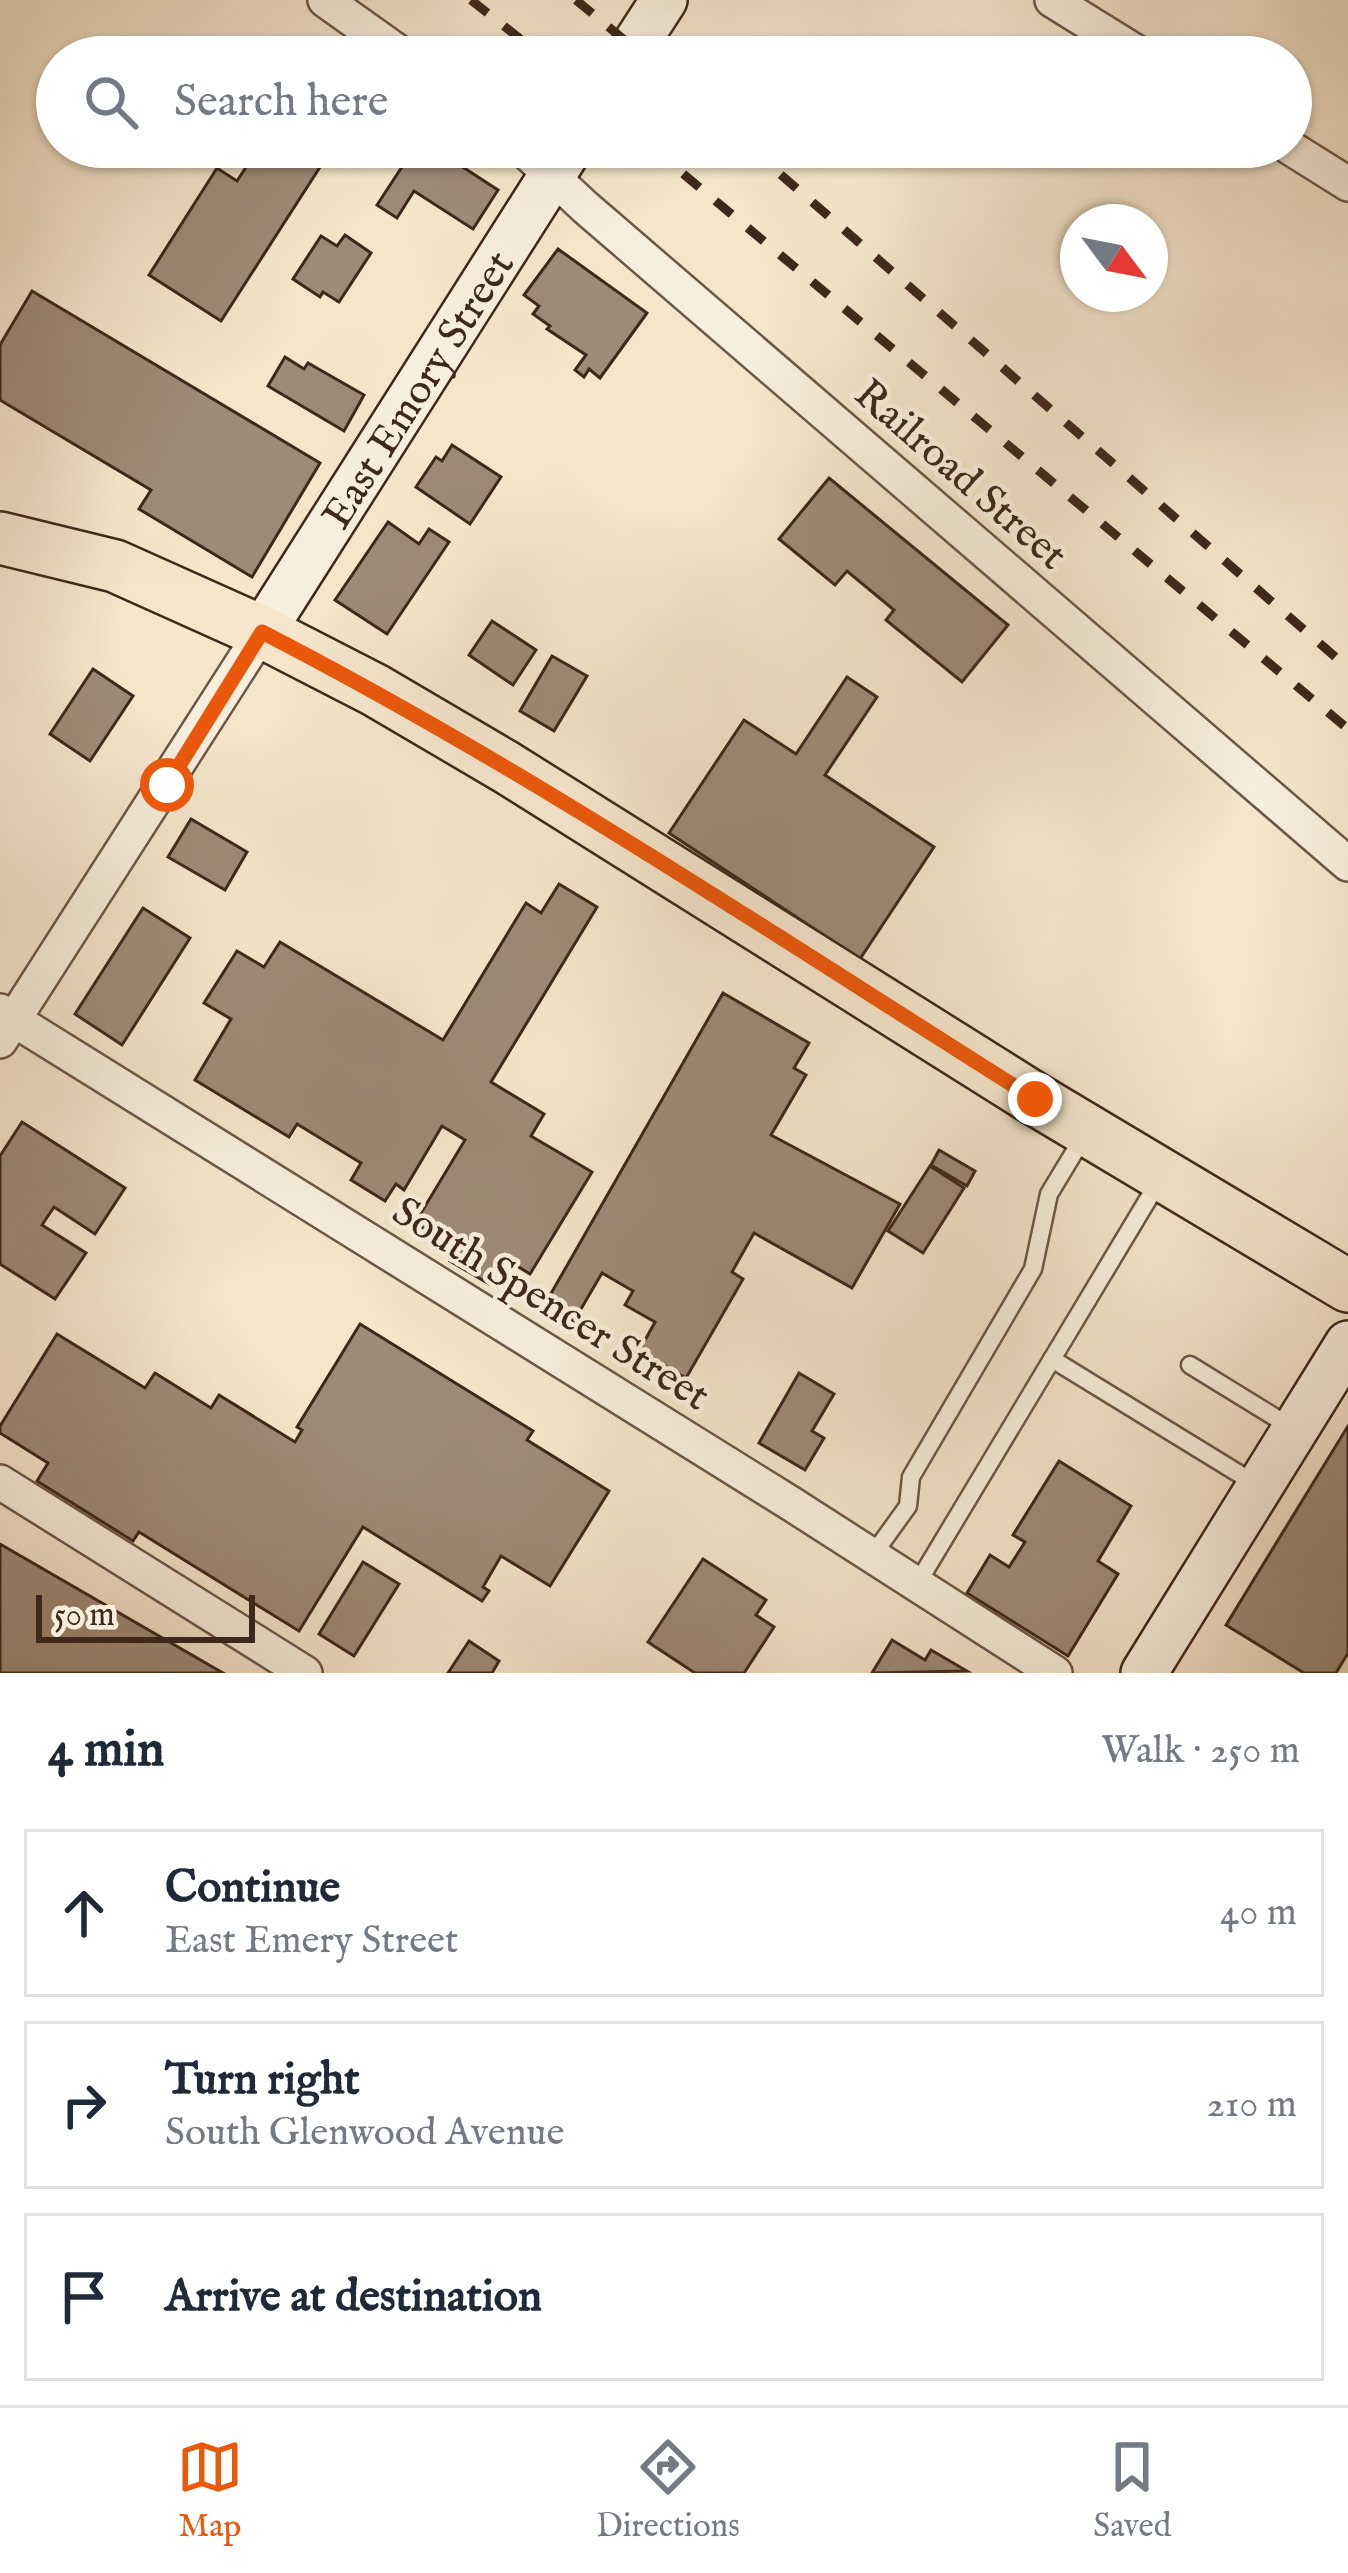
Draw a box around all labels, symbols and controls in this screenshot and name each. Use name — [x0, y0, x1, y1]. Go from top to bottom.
search box — [36, 36, 1312, 168]
icon: search — [78, 69, 144, 135]
text: Search here — [174, 74, 388, 131]
north arrow — [1060, 204, 1168, 312]
street label: East Emory Street — [311, 242, 527, 540]
street label: Railroad Street — [842, 369, 1077, 582]
route start — [140, 758, 194, 812]
route end — [1008, 1072, 1062, 1126]
street label: South Spencer Street — [382, 1186, 718, 1424]
scale bar — [36, 1589, 255, 1642]
text: 50 m — [54, 1595, 115, 1637]
text: 4 min — [48, 1719, 164, 1784]
text: Walk · 250 m — [1101, 1727, 1300, 1776]
text: Continue — [165, 1860, 340, 1917]
icon: ahead — [51, 1880, 117, 1946]
text: 40 m — [1220, 1889, 1297, 1938]
text: East Emery Street — [165, 1917, 458, 1966]
text: Turn right — [165, 2052, 360, 2109]
icon: right — [51, 2072, 117, 2138]
text: 210 m — [1207, 2081, 1297, 2130]
text: South Glenwood Avenue — [165, 2109, 564, 2158]
icon: arrive — [51, 2264, 117, 2330]
text: Arrive at destination — [165, 2269, 542, 2326]
tab: Map — [177, 2434, 243, 2548]
tab: Directions — [596, 2434, 740, 2548]
tab: Saved — [1093, 2434, 1171, 2548]

